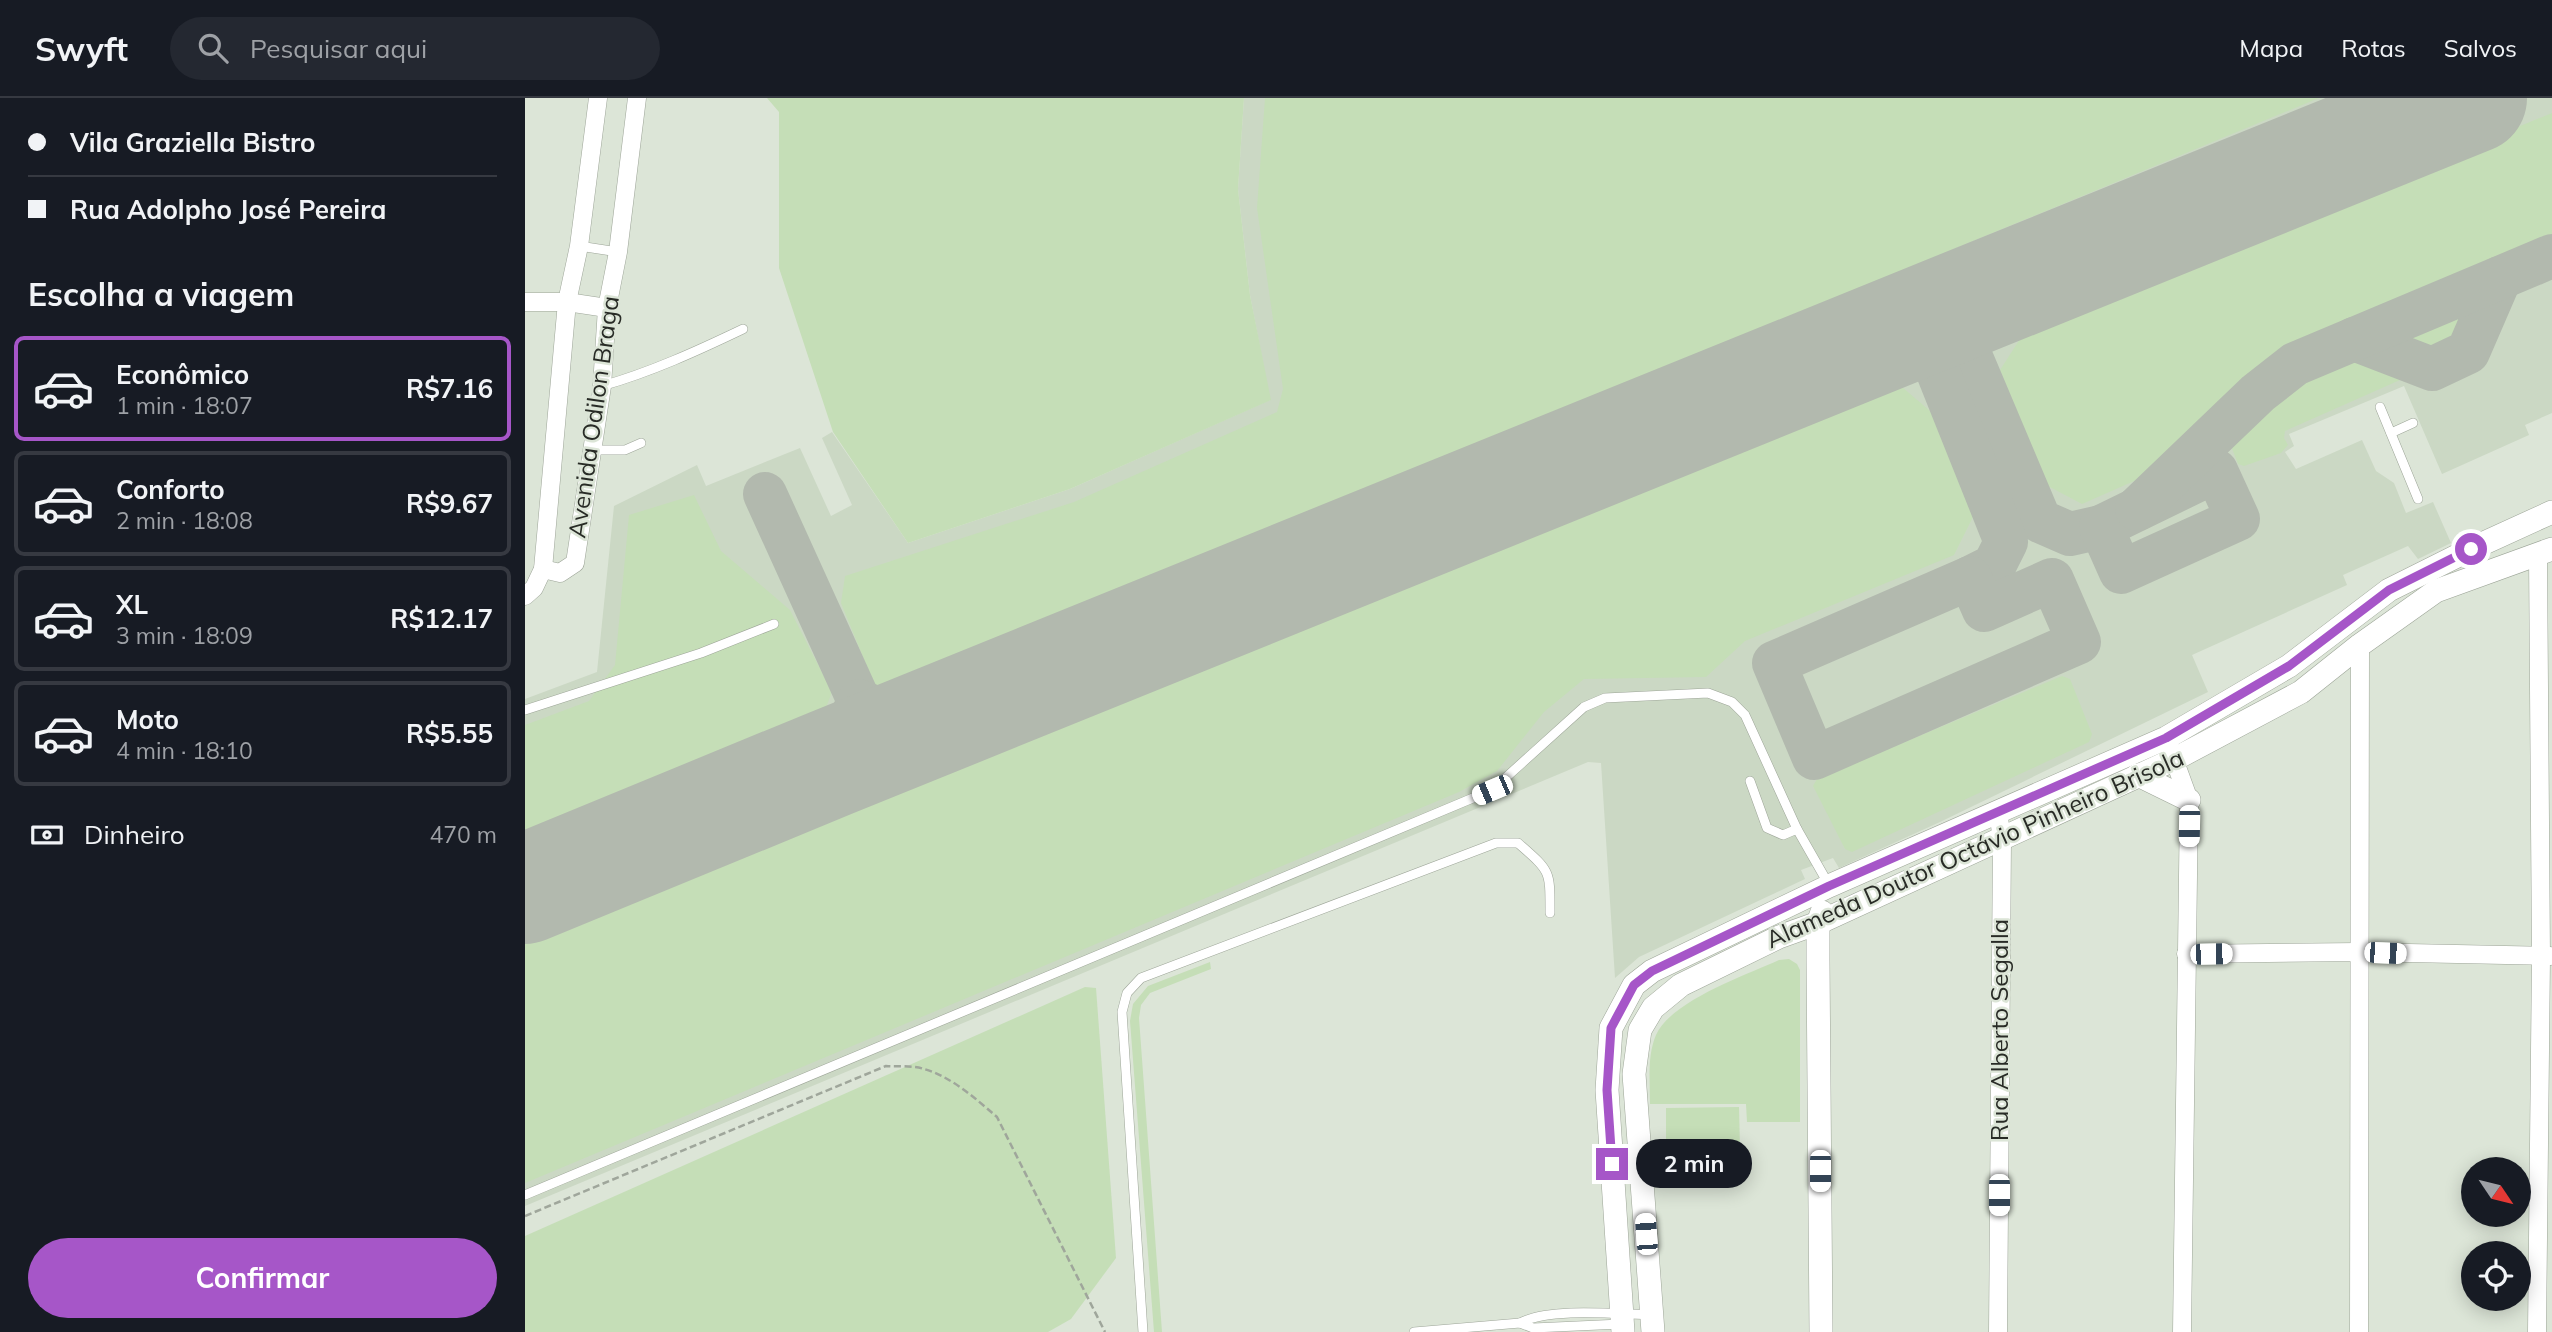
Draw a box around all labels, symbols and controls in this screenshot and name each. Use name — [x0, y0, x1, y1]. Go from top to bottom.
search box — [170, 17, 660, 80]
text: Swyft — [35, 28, 128, 69]
icon: search — [194, 29, 232, 67]
text: Pesquisar aqui — [250, 32, 427, 65]
text: Mapa — [2239, 33, 2303, 63]
text: Rotas — [2341, 33, 2406, 63]
text: Salvos — [2444, 33, 2517, 63]
text: Vila Graziella Bistro — [70, 126, 315, 159]
text: Rua Adolpho José Pereira — [70, 193, 386, 226]
text: Escolha a viagem — [28, 274, 294, 314]
street label: Avenida Odilon Braga — [561, 294, 625, 540]
icon: car — [32, 357, 95, 420]
text: Econômico — [116, 358, 249, 391]
text: R$7.16 — [406, 372, 493, 405]
text: 1 min · 18:07 — [116, 391, 253, 420]
icon: car — [32, 472, 95, 535]
text: Conforto — [116, 473, 225, 506]
text: R$9.67 — [406, 487, 493, 520]
text: 2 min · 18:08 — [116, 506, 253, 535]
route start — [2455, 533, 2487, 565]
icon: car — [32, 587, 95, 650]
text: XL — [116, 588, 148, 621]
text: R$12.17 — [390, 602, 493, 635]
text: 3 min · 18:09 — [116, 621, 253, 650]
icon: car — [32, 702, 95, 765]
text: Moto — [116, 703, 179, 736]
text: R$5.55 — [406, 717, 493, 750]
text: 4 min · 18:10 — [116, 736, 253, 765]
street label: Alameda Doutor Octávio Pinheiro Brisola — [1761, 742, 2188, 954]
car — [1469, 772, 1516, 808]
car — [2179, 805, 2200, 847]
icon: cash — [28, 816, 66, 854]
text: Dinheiro — [84, 818, 185, 851]
text: 470 m — [429, 820, 497, 849]
street label: Rua Alberto Segalla — [1984, 919, 2014, 1141]
car — [2364, 942, 2407, 964]
car — [2190, 943, 2233, 965]
callout: 2 min — [1637, 1140, 1752, 1188]
route end — [1596, 1148, 1628, 1180]
text: 2 min — [1664, 1149, 1724, 1178]
car — [1810, 1150, 1831, 1192]
north arrow — [2461, 1157, 2531, 1227]
map controls — [2461, 1157, 2531, 1311]
car — [1989, 1174, 2010, 1216]
car — [1635, 1212, 1658, 1256]
button: Confirmar — [28, 1238, 497, 1318]
button: locate — [2461, 1241, 2531, 1311]

